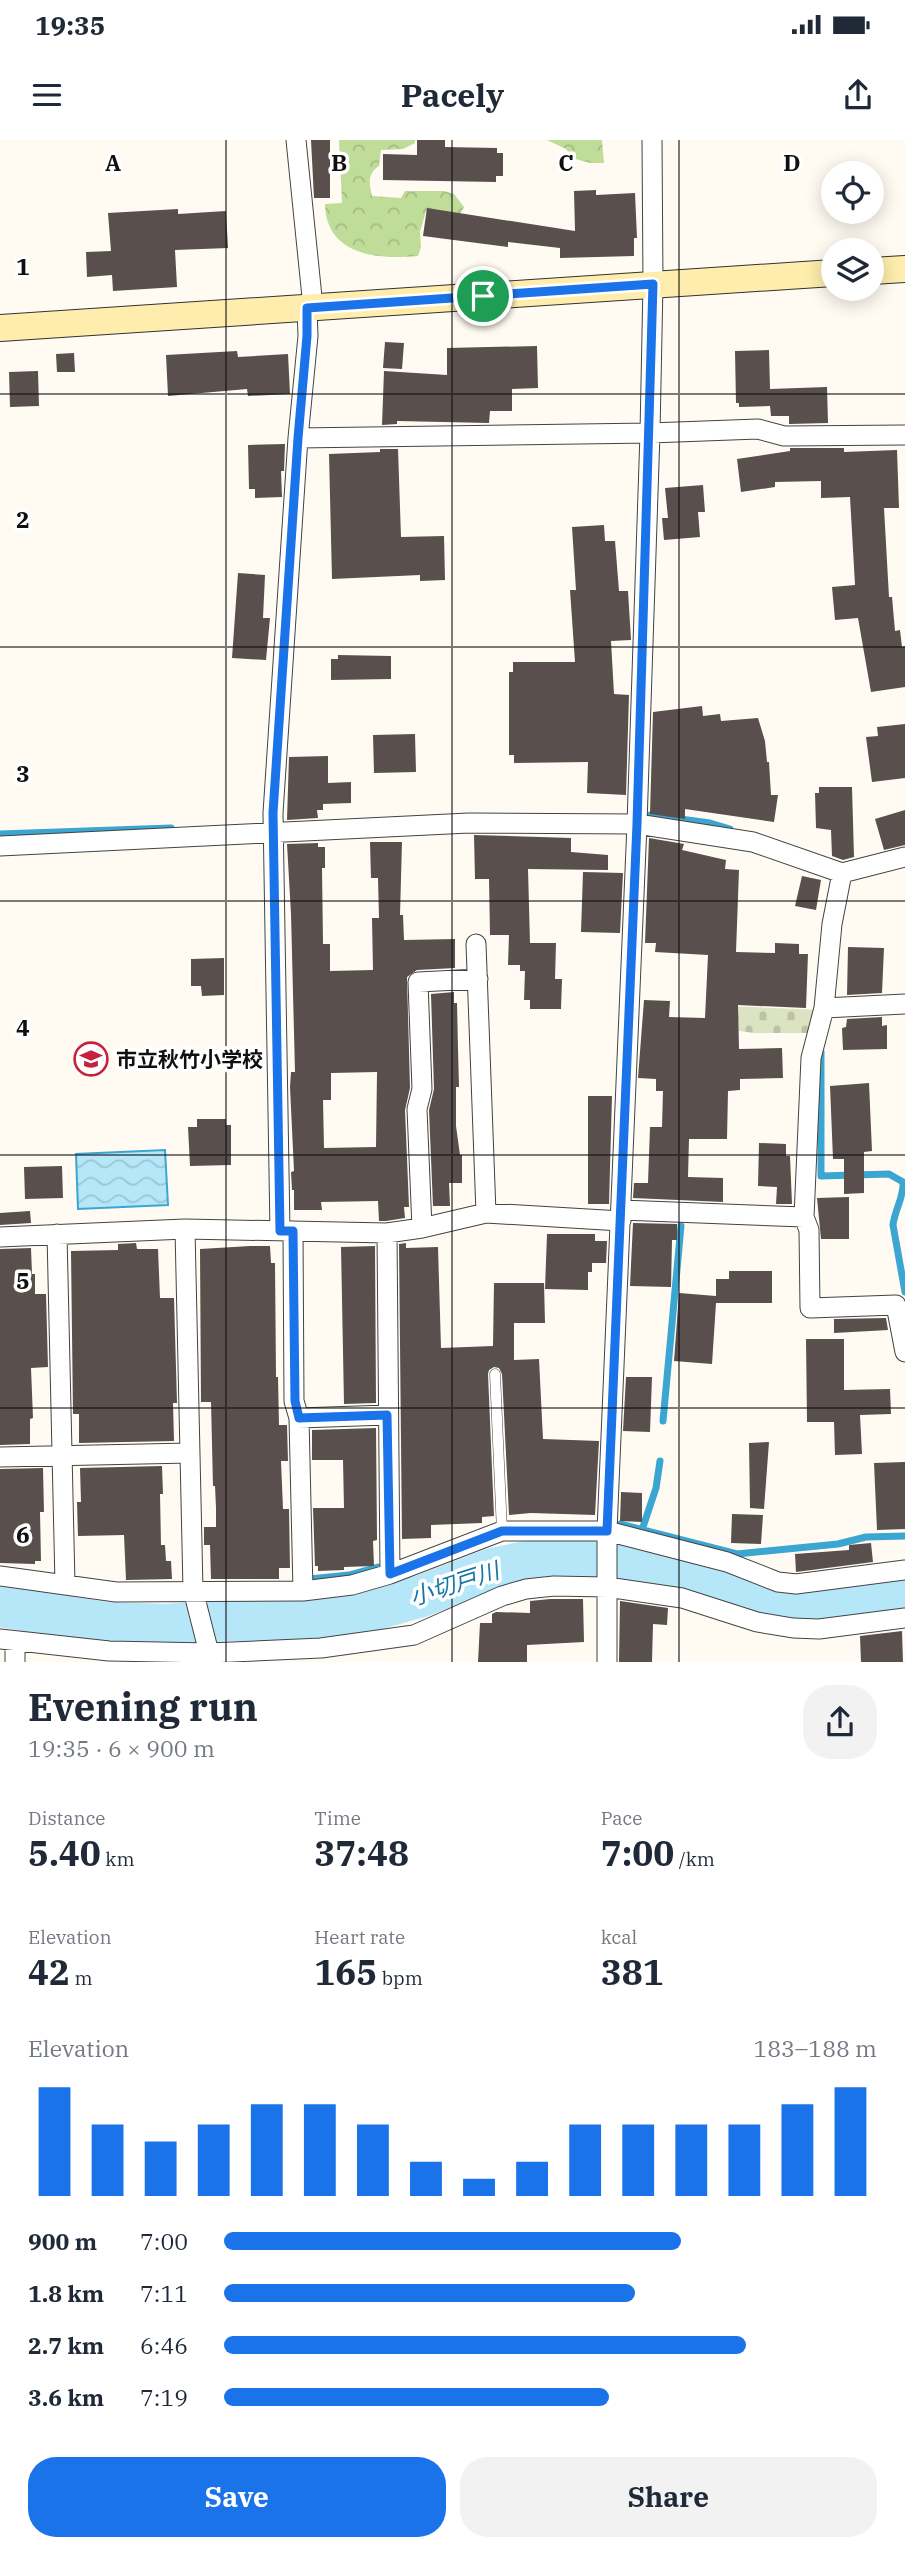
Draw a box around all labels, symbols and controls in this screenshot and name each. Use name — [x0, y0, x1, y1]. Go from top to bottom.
text: 19:35 — [35, 8, 105, 42]
text: Pacely — [401, 74, 504, 116]
icon: menu — [28, 76, 66, 114]
icon: share — [839, 76, 877, 114]
text: A — [105, 147, 121, 177]
text: B — [331, 147, 347, 177]
text: C — [558, 147, 574, 177]
text: D — [783, 147, 801, 177]
map controls — [821, 161, 884, 301]
button: locate — [821, 161, 884, 224]
button: layers — [821, 238, 884, 301]
text: 1 — [16, 251, 30, 281]
pin — [453, 266, 513, 326]
icon: arrive — [464, 277, 502, 315]
text: 2 — [16, 504, 30, 534]
text: 3 — [16, 758, 30, 788]
text: 4 — [16, 1012, 30, 1042]
school or university icon: 市立秋竹小学校 — [72, 1040, 110, 1078]
place label: 市立秋竹小学校 — [116, 1045, 263, 1073]
text: 5 — [16, 1265, 30, 1295]
text: 6 — [16, 1519, 30, 1549]
water label: 小切戸川 — [406, 1554, 505, 1611]
text: Evening run — [28, 1682, 258, 1731]
button: share — [803, 1685, 877, 1759]
text: 19:35 · 6 × 900 m — [28, 1733, 215, 1763]
text: Distance — [28, 1806, 106, 1830]
text: Time — [314, 1806, 361, 1830]
text: Pace — [601, 1806, 642, 1830]
text: 5.40 — [28, 1830, 101, 1876]
text: 37:48 — [314, 1830, 409, 1876]
text: 7:00 — [601, 1830, 674, 1876]
text: km — [101, 1847, 135, 1871]
text: /km — [674, 1847, 715, 1871]
text: Elevation — [28, 1925, 112, 1949]
text: Heart rate — [314, 1925, 405, 1949]
text: kcal — [601, 1925, 637, 1949]
text: 42 — [28, 1949, 70, 1995]
text: 165 — [314, 1949, 377, 1995]
text: 381 — [601, 1949, 664, 1995]
text: m — [70, 1966, 93, 1990]
text: bpm — [377, 1966, 423, 1990]
text: Elevation — [28, 2033, 129, 2063]
text: 183–188 m — [753, 2033, 877, 2063]
text: 900 m — [28, 2226, 97, 2256]
text: 7:00 — [140, 2226, 188, 2256]
text: 1.8 km — [28, 2278, 104, 2308]
text: 7:11 — [140, 2278, 188, 2308]
text: 2.7 km — [28, 2330, 104, 2360]
text: 6:46 — [140, 2330, 188, 2360]
text: 3.6 km — [28, 2382, 104, 2412]
text: 7:19 — [140, 2382, 188, 2412]
button: Save — [28, 2457, 446, 2537]
button: Share — [460, 2457, 877, 2537]

